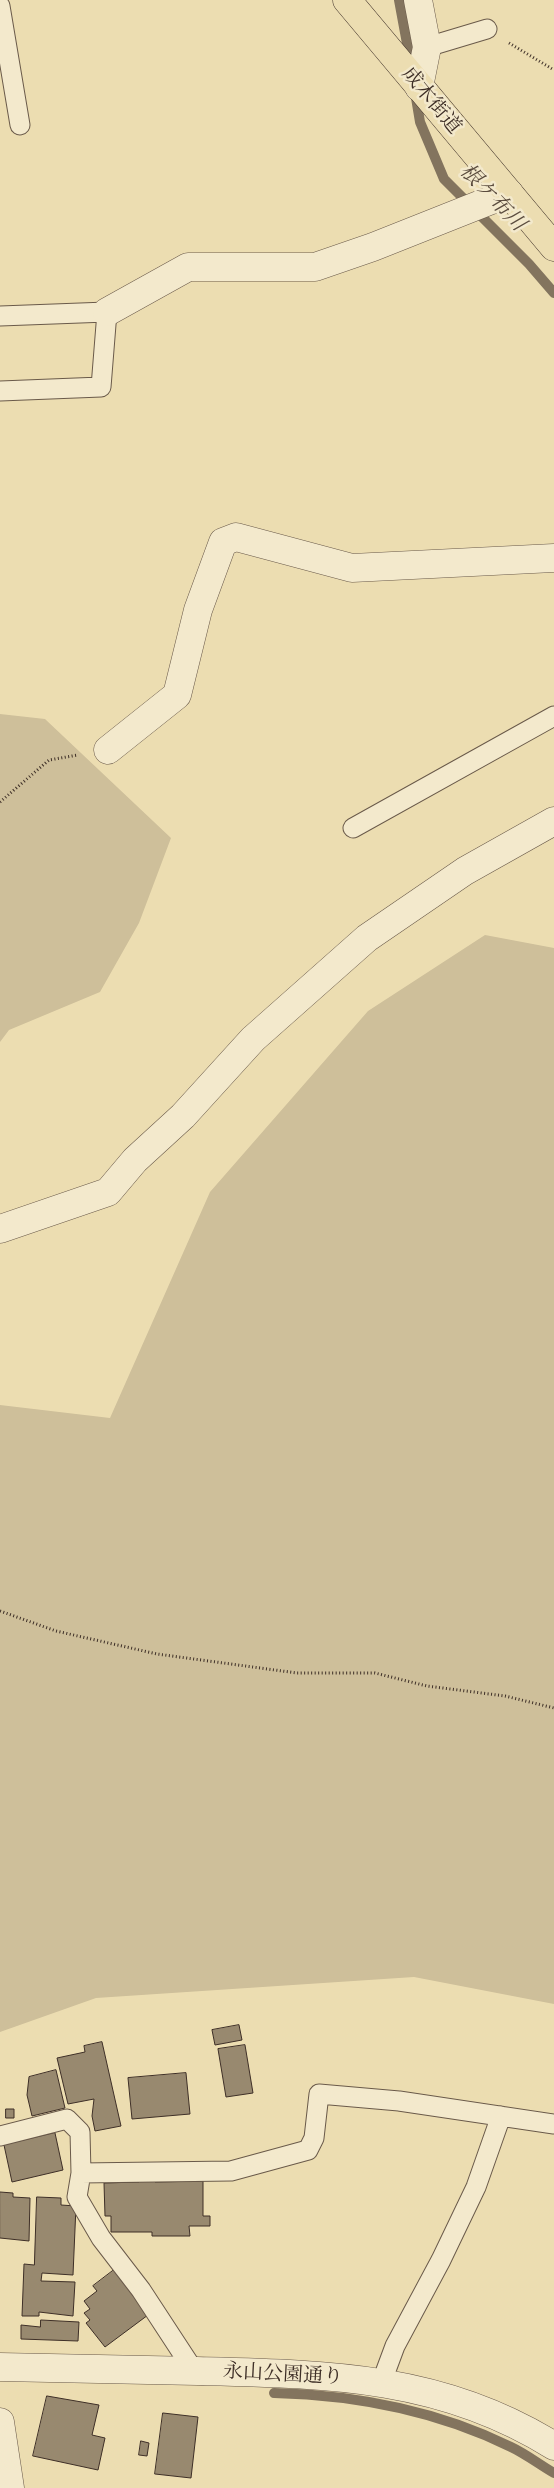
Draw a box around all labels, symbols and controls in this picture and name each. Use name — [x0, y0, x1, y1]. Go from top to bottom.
street label: 成木街道 — [396, 63, 466, 139]
water label: 根ケ布川 — [454, 159, 530, 237]
street label: 永山公園通り — [222, 2360, 344, 2390]

